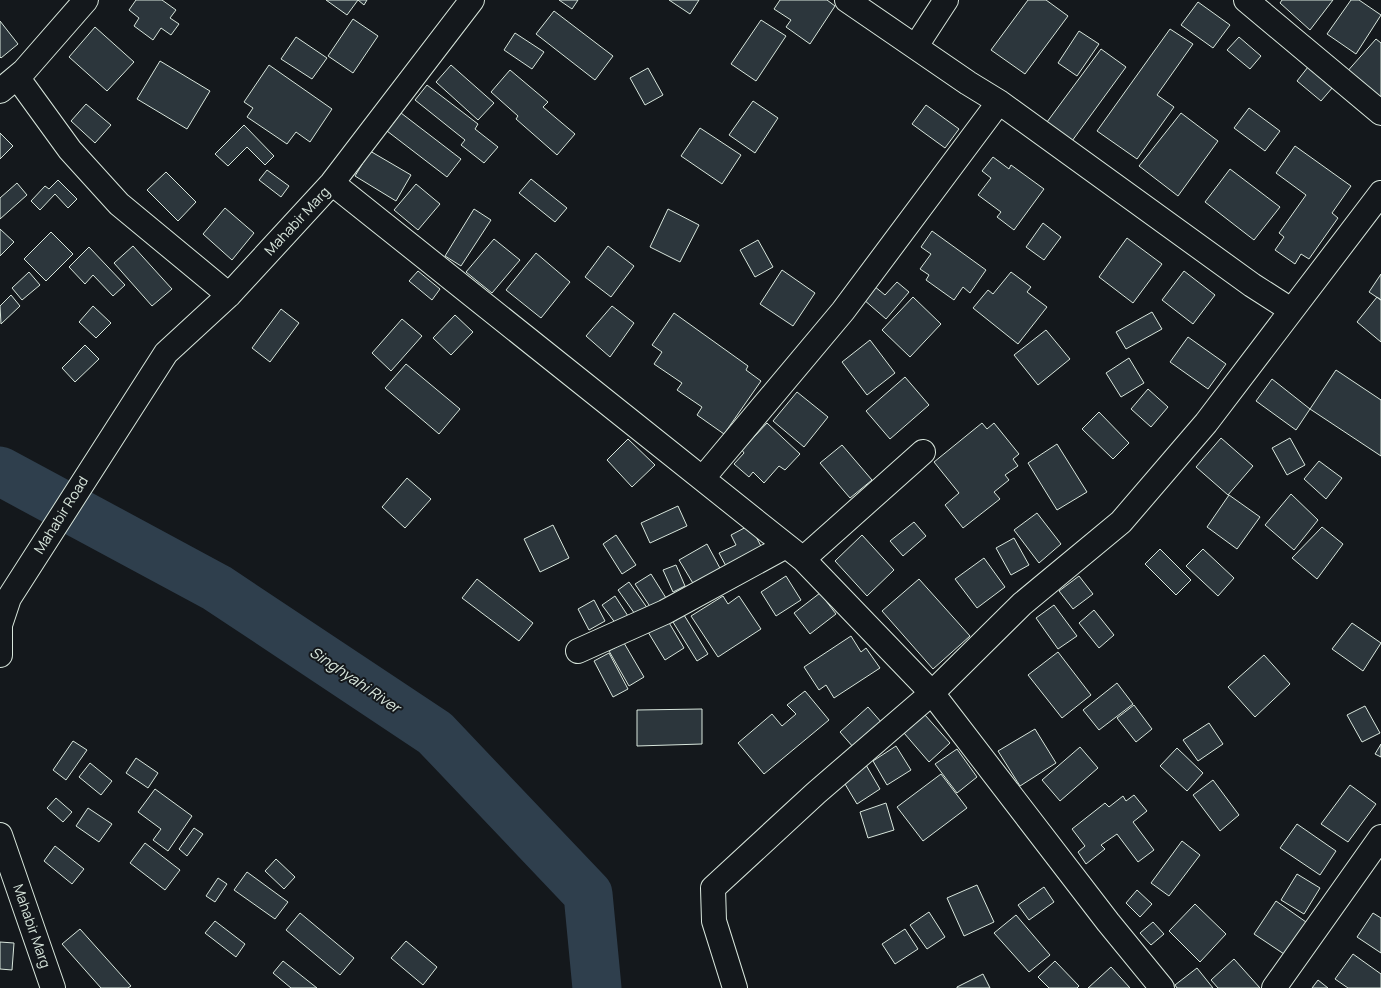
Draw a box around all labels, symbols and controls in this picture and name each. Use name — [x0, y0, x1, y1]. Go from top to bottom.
street label: Mahabir Marg — [260, 182, 333, 259]
street label: Mahabir Road — [29, 472, 92, 557]
water label: Singhyahi River — [306, 641, 407, 719]
street label: Mahabir Marg — [9, 881, 56, 970]

